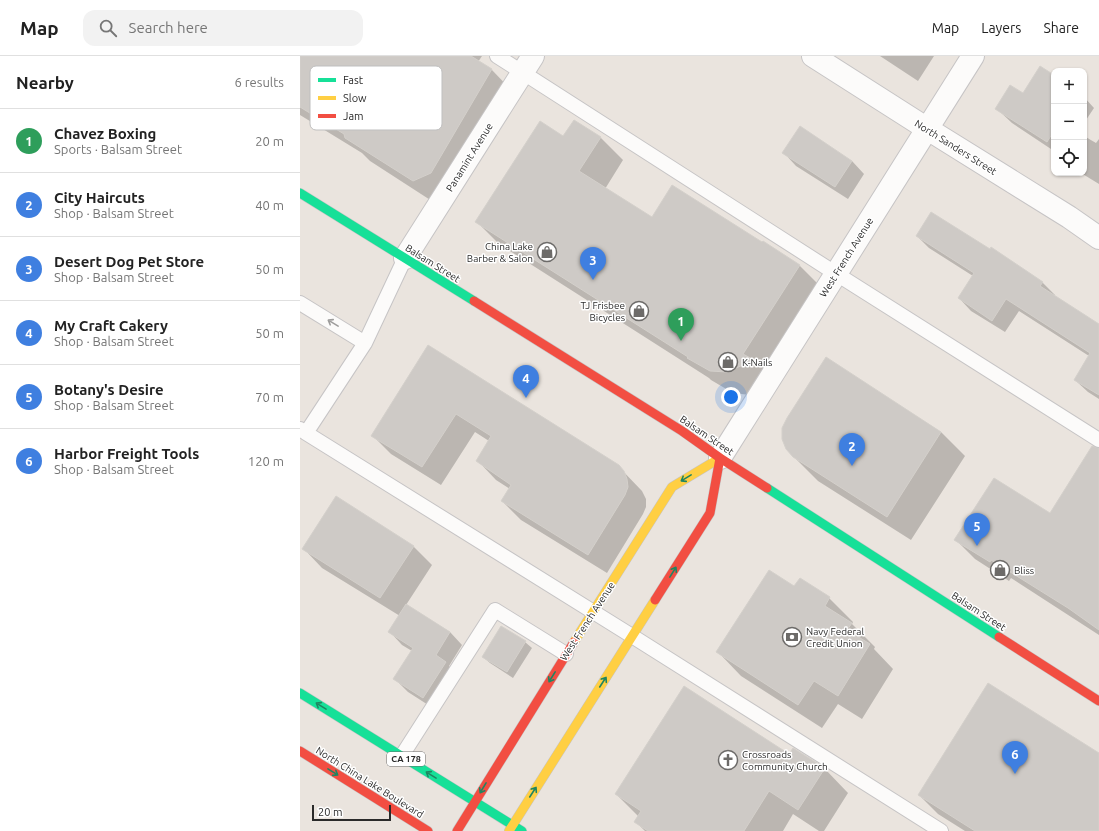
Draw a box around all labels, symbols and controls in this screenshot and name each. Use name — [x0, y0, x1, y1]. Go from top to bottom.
search box — [83, 10, 363, 46]
text: Map — [20, 17, 59, 39]
icon: search — [97, 17, 119, 39]
text: Search here — [129, 19, 208, 36]
text: Map — [932, 20, 959, 36]
text: Layers — [981, 20, 1021, 36]
text: Share — [1043, 20, 1079, 36]
legend — [310, 66, 442, 130]
map controls — [1051, 68, 1087, 176]
button: + — [1051, 68, 1087, 104]
text: Nearby — [16, 73, 74, 92]
text: Fast — [343, 74, 364, 86]
text: 6 results — [234, 75, 284, 89]
text: Slow — [343, 92, 367, 104]
button: − — [1051, 104, 1087, 140]
text: Jam — [343, 110, 364, 122]
street label: North Sanders Street — [913, 118, 999, 177]
street label: Panamint Avenue — [444, 121, 495, 193]
text: Chavez Boxing — [54, 125, 156, 142]
text: 1 — [25, 134, 33, 148]
text: 20 m — [255, 134, 284, 148]
button: locate — [1051, 140, 1087, 176]
text: Sports · Balsam Street — [54, 142, 182, 156]
text: City Haircuts — [54, 189, 145, 206]
text: 2 — [25, 198, 33, 212]
text: 40 m — [255, 198, 284, 212]
text: Shop · Balsam Street — [54, 206, 174, 220]
street label: West French Avenue — [817, 215, 875, 299]
place label: China Lake Barber & Salon — [467, 241, 533, 264]
shop icon: China Lake Barber & Salon — [536, 241, 558, 263]
street label: Balsam Street — [403, 242, 462, 285]
pin: 3 — [580, 247, 606, 280]
text: Desert Dog Pet Store — [54, 253, 204, 270]
text: 3 — [25, 262, 33, 276]
text: 50 m — [255, 262, 284, 276]
text: Shop · Balsam Street — [54, 270, 174, 284]
place label: TJ Frisbee Bicycles — [580, 300, 625, 323]
shop icon: TJ Frisbee Bicycles — [628, 300, 650, 322]
pin: 1 — [668, 308, 694, 341]
text: My Craft Cakery — [54, 317, 168, 334]
one-way arrow — [327, 318, 339, 326]
text: 4 — [25, 326, 33, 340]
text: 50 m — [255, 326, 284, 340]
text: Shop · Balsam Street — [54, 334, 174, 348]
shop icon: K-Nails — [717, 351, 739, 373]
place label: K-Nails — [742, 357, 772, 368]
pin: 4 — [513, 365, 539, 398]
text: Botany's Desire — [54, 381, 164, 398]
your location — [721, 387, 741, 407]
text: 5 — [25, 390, 33, 404]
text: 70 m — [255, 390, 284, 404]
text: Shop · Balsam Street — [54, 398, 174, 412]
street label: Balsam Street — [678, 413, 736, 457]
pin: 2 — [839, 433, 865, 466]
text: Harbor Freight Tools — [54, 445, 199, 462]
text: 6 — [25, 454, 33, 468]
text: 120 m — [248, 454, 284, 468]
text: Shop · Balsam Street — [54, 462, 174, 476]
one-way arrow — [681, 474, 692, 482]
pin: 5 — [964, 513, 990, 546]
shop icon: Bliss — [989, 559, 1011, 581]
place label: Bliss — [1014, 565, 1034, 576]
one-way arrow — [669, 567, 677, 578]
street label: West French Avenue — [558, 580, 617, 663]
street label: Balsam Street — [950, 590, 1008, 633]
bank icon: Navy Federal Credit Union — [781, 626, 803, 648]
place label: Navy Federal Credit Union — [806, 626, 864, 649]
one-way arrow — [547, 671, 555, 683]
one-way arrow — [599, 677, 607, 688]
one-way arrow — [315, 702, 327, 710]
pin: 6 — [1002, 741, 1028, 774]
street label: North China Lake Boulevard — [314, 745, 426, 820]
church icon: Crossroads Community Church — [717, 749, 739, 771]
place label: Crossroads Community Church — [742, 749, 828, 772]
road number: CA 178 — [387, 752, 425, 766]
one-way arrow — [327, 768, 339, 776]
one-way arrow — [426, 771, 437, 779]
one-way arrow — [479, 782, 487, 794]
one-way arrow — [529, 786, 537, 797]
scale bar — [312, 803, 391, 822]
text: 20 m — [318, 806, 342, 818]

